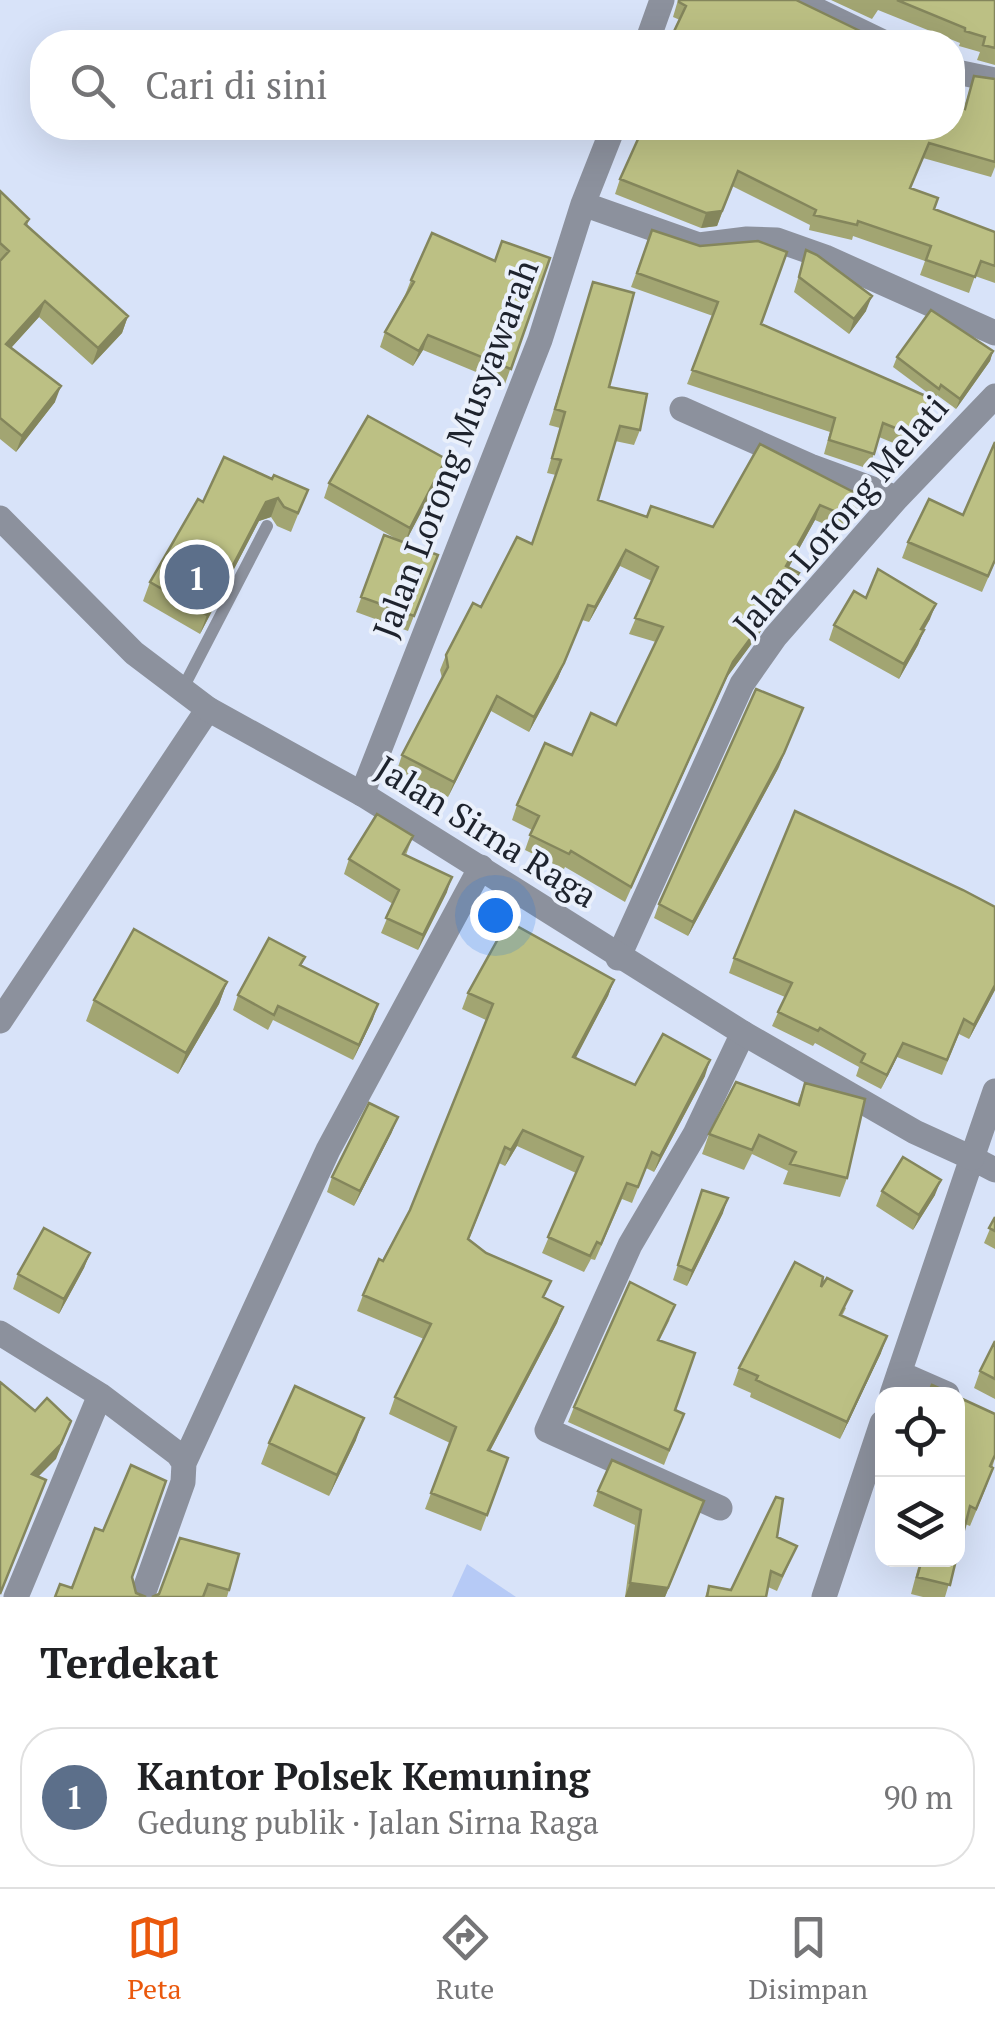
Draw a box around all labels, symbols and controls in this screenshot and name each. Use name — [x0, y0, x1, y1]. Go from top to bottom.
search box — [30, 30, 965, 140]
icon: search — [65, 58, 120, 113]
text: Cari di sini — [145, 60, 328, 110]
street label: Jalan Lorong Musyawarah — [362, 253, 549, 645]
street label: Jalan Lorong Melati — [723, 385, 958, 646]
pin: 1 — [164, 540, 230, 614]
street label: Jalan Sirna Raga — [367, 745, 606, 918]
your location — [470, 890, 521, 941]
map controls — [875, 1387, 965, 1567]
button: locate — [875, 1387, 965, 1477]
button: layers — [875, 1477, 965, 1567]
text: Terdekat — [40, 1634, 219, 1690]
text: Kantor Polsek Kemuning — [137, 1751, 590, 1801]
text: 1 — [65, 1776, 84, 1818]
text: 90 m — [883, 1776, 953, 1818]
text: Gedung publik · Jalan Sirna Raga — [137, 1801, 599, 1843]
tab: Peta — [127, 1910, 182, 2007]
tab: Rute — [436, 1910, 494, 2007]
tab: Disimpan — [748, 1910, 868, 2007]

